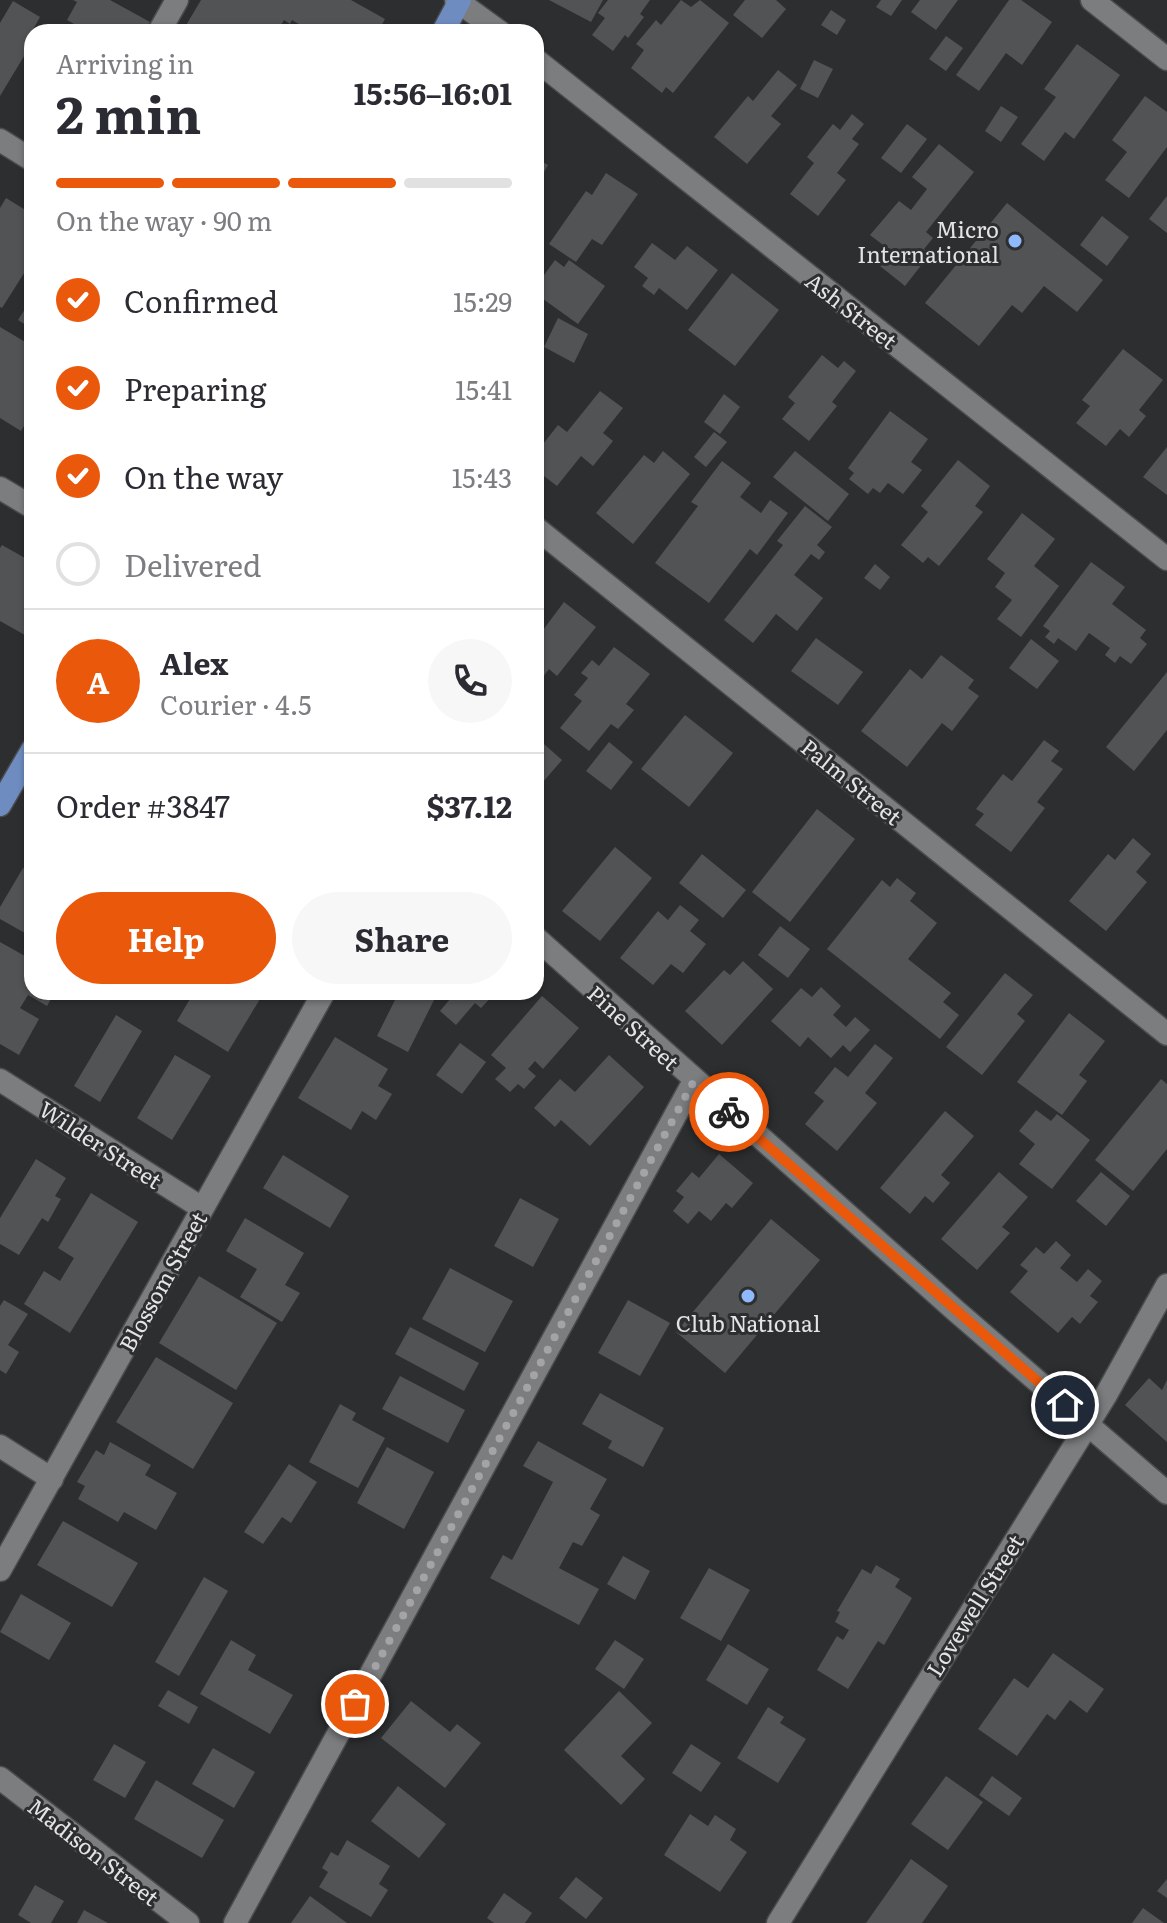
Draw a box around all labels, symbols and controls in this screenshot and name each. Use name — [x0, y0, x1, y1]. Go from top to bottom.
text: Arriving in — [56, 43, 194, 82]
text: 15:56–16:01 — [354, 70, 512, 114]
text: 2 min — [56, 73, 201, 150]
text: On the way · 90 m — [56, 200, 272, 239]
place label: Micro International — [857, 212, 999, 270]
marker: Micro International — [1006, 232, 1024, 250]
street label: Ash Street — [799, 264, 905, 356]
icon: check — [56, 278, 100, 322]
text: Confirmed — [124, 278, 278, 322]
text: 15:29 — [453, 281, 512, 320]
icon: check — [56, 366, 100, 410]
text: Preparing — [124, 366, 266, 410]
text: 15:41 — [455, 369, 512, 408]
icon: check — [56, 454, 100, 498]
text: On the way — [124, 454, 283, 498]
text: 15:43 — [452, 457, 512, 496]
text: Delivered — [124, 542, 261, 586]
button: phone — [428, 639, 512, 723]
text: Alex — [160, 640, 228, 684]
text: A — [87, 659, 109, 703]
text: Courier · 4.5 — [160, 684, 312, 723]
street label: Palm Street — [795, 730, 910, 832]
text: Order #3847 — [56, 783, 230, 827]
text: $37.12 — [426, 783, 512, 827]
button: Help — [56, 892, 276, 984]
button: Share — [292, 892, 512, 984]
street label: Pine Street — [581, 977, 687, 1077]
courier — [689, 1072, 769, 1152]
icon: bike — [707, 1090, 751, 1134]
street label: Wilder Street — [33, 1092, 169, 1196]
street label: Blossom Street — [110, 1205, 214, 1357]
marker: Club National — [739, 1287, 757, 1305]
place label: Club National — [676, 1306, 820, 1339]
pin — [1031, 1371, 1099, 1439]
icon: home — [1043, 1383, 1087, 1427]
street label: Lovewell Street — [917, 1527, 1031, 1682]
pin — [321, 1670, 389, 1738]
icon: bag — [333, 1682, 377, 1726]
street label: Madison Street — [21, 1789, 167, 1913]

